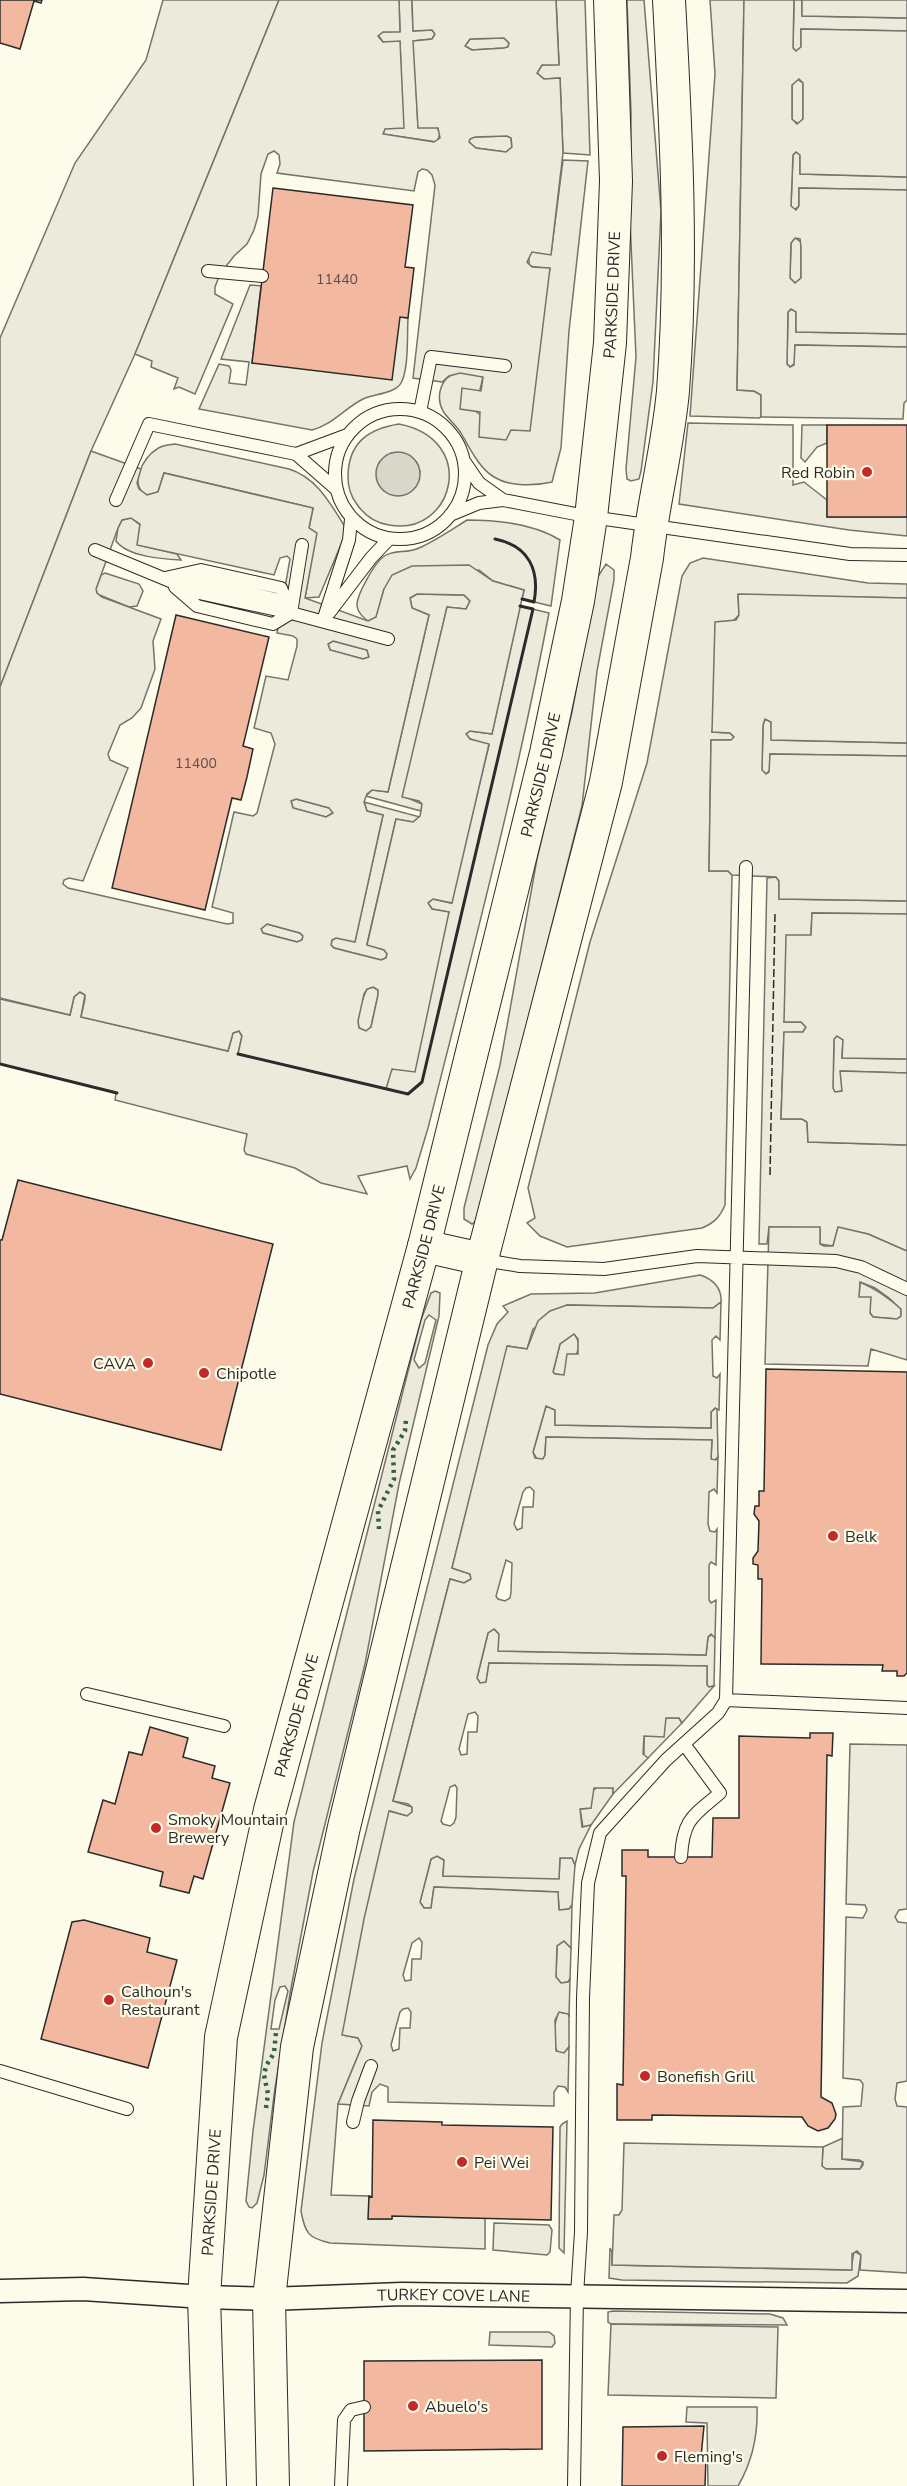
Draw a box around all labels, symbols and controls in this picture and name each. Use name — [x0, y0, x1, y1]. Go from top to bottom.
street label: PARKSIDE DRIVE — [598, 231, 626, 360]
house number: 11440 — [316, 270, 358, 289]
place label: Red Robin — [781, 462, 855, 484]
marker: Red Robin — [860, 465, 874, 479]
street label: PARKSIDE DRIVE — [516, 711, 566, 839]
house number: 11400 — [175, 754, 217, 773]
street label: PARKSIDE DRIVE — [397, 1182, 451, 1311]
place label: CAVA — [93, 1353, 136, 1375]
marker: CAVA — [141, 1356, 155, 1370]
place label: Chipotle — [216, 1363, 276, 1385]
marker: Chipotle — [197, 1366, 211, 1380]
place label: Belk — [845, 1526, 878, 1548]
marker: Belk — [826, 1529, 840, 1543]
street label: PARKSIDE DRIVE — [269, 1651, 324, 1780]
place label: Smoky Mountain Brewery — [168, 1809, 288, 1849]
marker: Smoky Mountain Brewery — [149, 1821, 163, 1835]
place label: Calhoun's Restaurant — [121, 1981, 200, 2021]
marker: Calhoun's Restaurant — [102, 1993, 116, 2007]
place label: Bonefish Grill — [657, 2066, 755, 2088]
marker: Bonefish Grill — [638, 2069, 652, 2083]
street label: PARKSIDE DRIVE — [197, 2128, 227, 2257]
place label: Pei Wei — [474, 2152, 529, 2174]
marker: Pei Wei — [455, 2155, 469, 2169]
street label: TURKEY COVE LANE — [377, 2284, 530, 2308]
place label: Abuelo's — [425, 2396, 488, 2418]
marker: Abuelo's — [406, 2399, 420, 2413]
place label: Fleming's — [674, 2446, 743, 2468]
marker: Fleming's — [655, 2449, 669, 2463]

